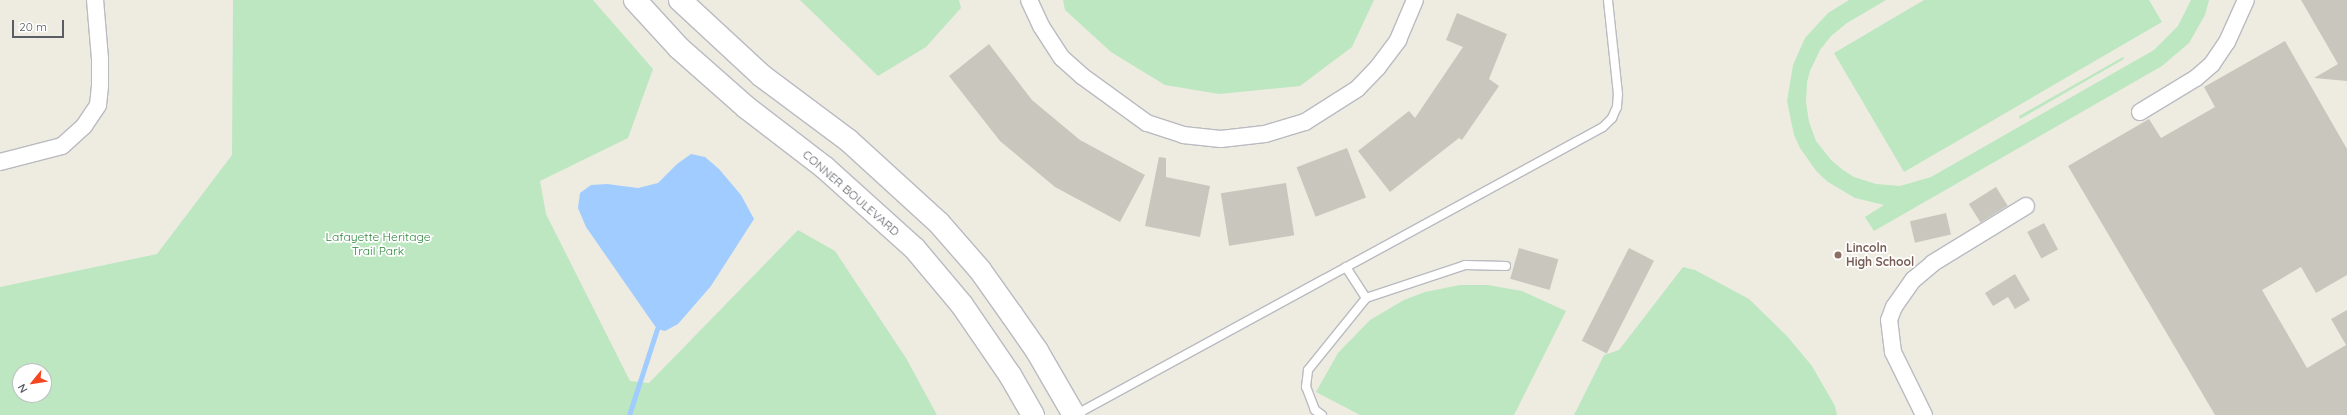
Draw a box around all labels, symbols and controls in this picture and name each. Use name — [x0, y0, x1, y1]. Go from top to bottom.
scale bar — [14, 12, 66, 38]
text: 20 m — [19, 19, 47, 34]
street label: CONNER BOULEVARD — [800, 147, 902, 239]
park label: Lafayette Heritage Trail Park — [326, 230, 430, 258]
place label: Lincoln High School — [1846, 241, 1914, 269]
marker: Lincoln High School — [1833, 250, 1843, 260]
north arrow — [12, 363, 52, 403]
text: N — [14, 381, 31, 396]

